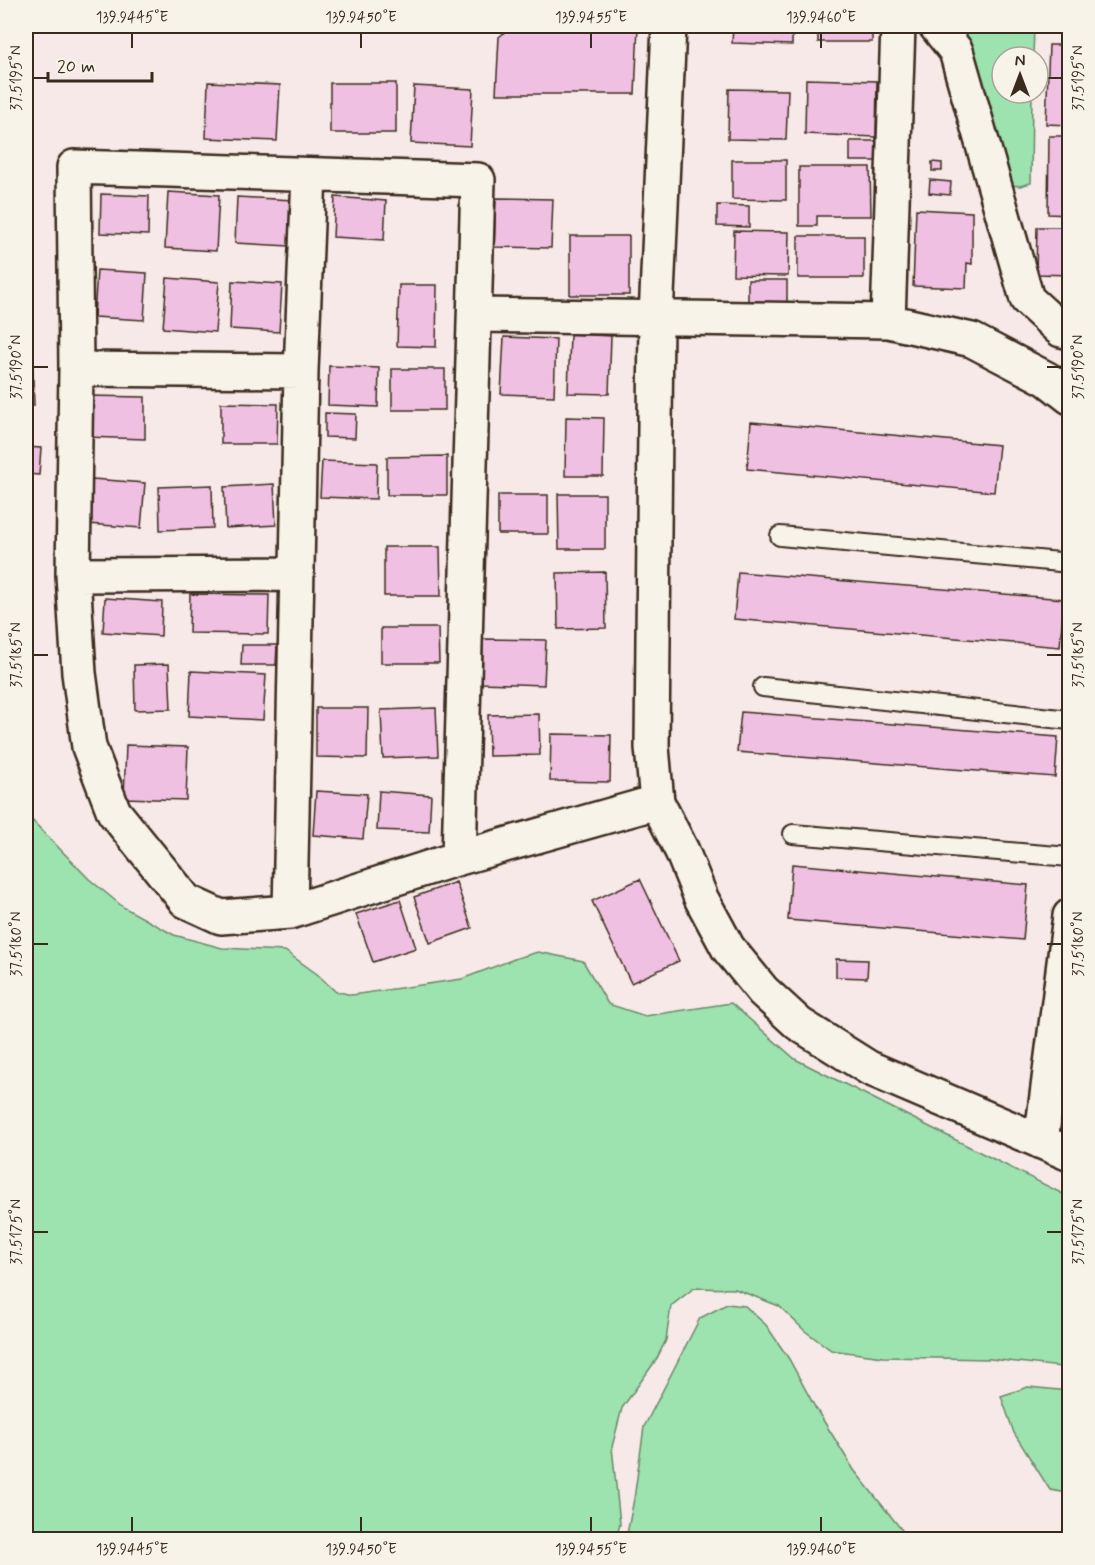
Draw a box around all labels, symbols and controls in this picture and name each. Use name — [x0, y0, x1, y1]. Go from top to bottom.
text: 139.9445°E — [96, 8, 169, 28]
text: 139.9450°E — [325, 8, 397, 28]
text: 139.9455°E — [555, 8, 627, 28]
text: 139.9460°E — [786, 8, 856, 28]
text: 37.5195°N — [7, 45, 27, 111]
scale bar — [48, 45, 152, 83]
north arrow — [990, 45, 1050, 105]
text: 37.5195°N — [1069, 45, 1089, 111]
text: N — [1015, 51, 1025, 72]
text: 20 m — [57, 55, 95, 79]
text: 37.5190°N — [7, 335, 27, 399]
text: 37.5190°N — [1069, 335, 1089, 399]
text: 37.5185°N — [7, 622, 27, 688]
text: 37.5185°N — [1069, 622, 1089, 688]
text: 37.5180°N — [7, 912, 27, 976]
text: 37.5180°N — [1069, 912, 1089, 976]
text: 37.5175°N — [7, 1199, 27, 1265]
text: 37.5175°N — [1069, 1199, 1089, 1265]
text: 139.9445°E — [96, 1540, 169, 1560]
text: 139.9450°E — [325, 1540, 397, 1560]
text: 139.9455°E — [555, 1540, 627, 1560]
text: 139.9460°E — [786, 1540, 856, 1560]

